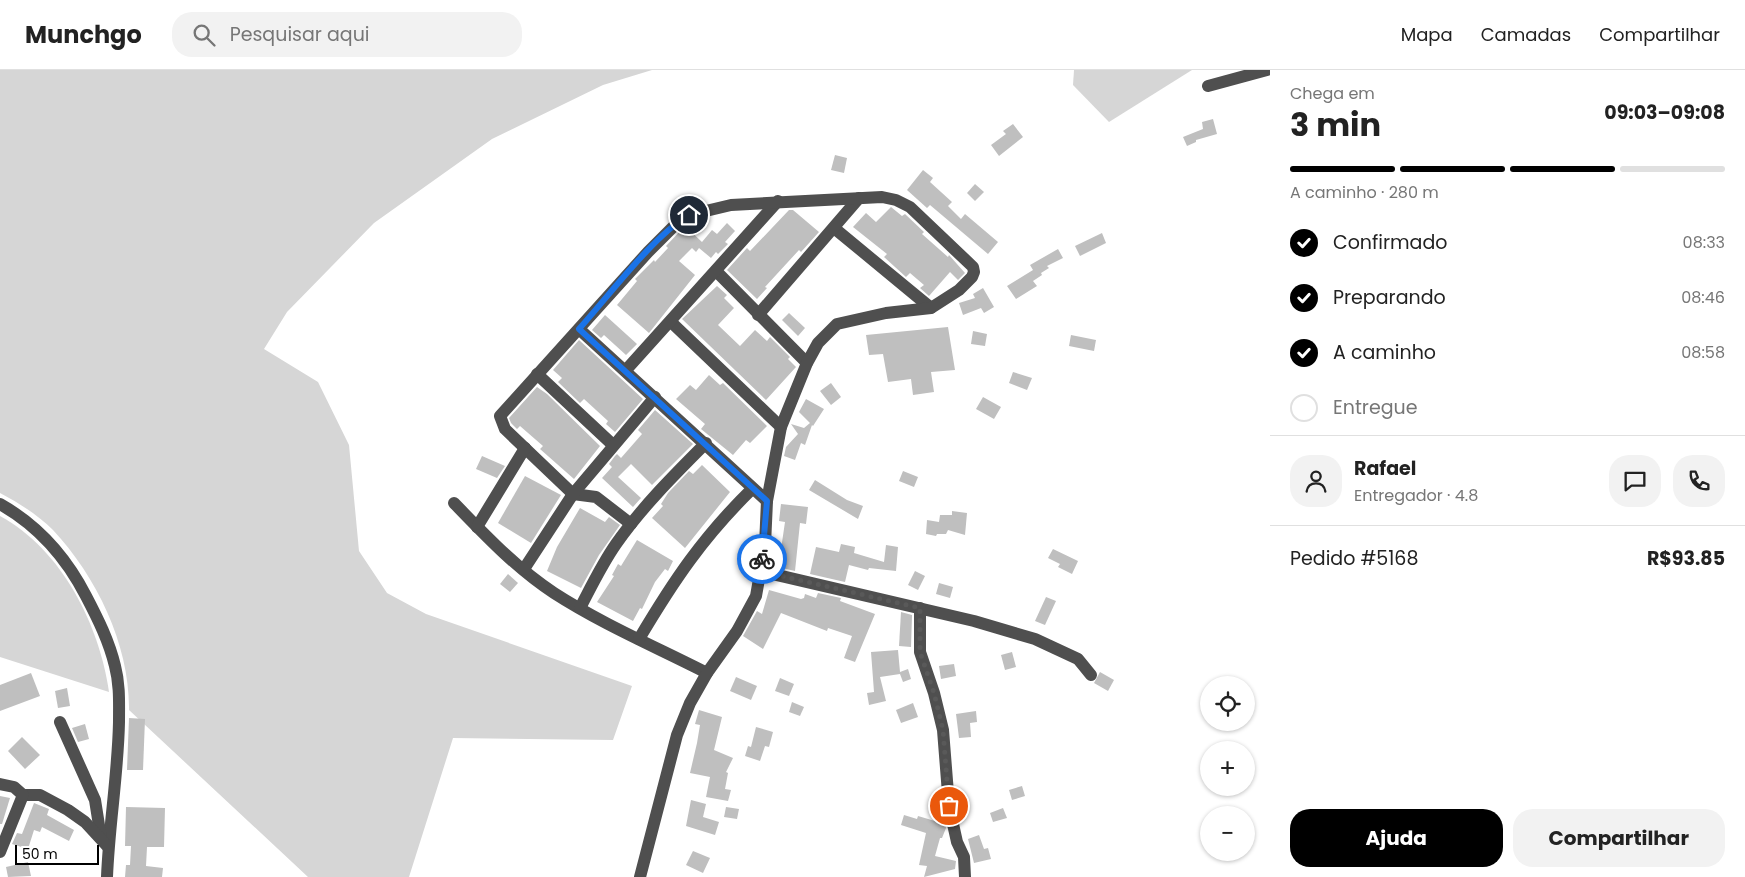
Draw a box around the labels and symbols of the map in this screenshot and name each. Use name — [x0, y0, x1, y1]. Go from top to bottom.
pin — [668, 194, 710, 236]
courier — [737, 534, 787, 584]
pin — [928, 785, 970, 827]
scale bar — [15, 842, 99, 865]

